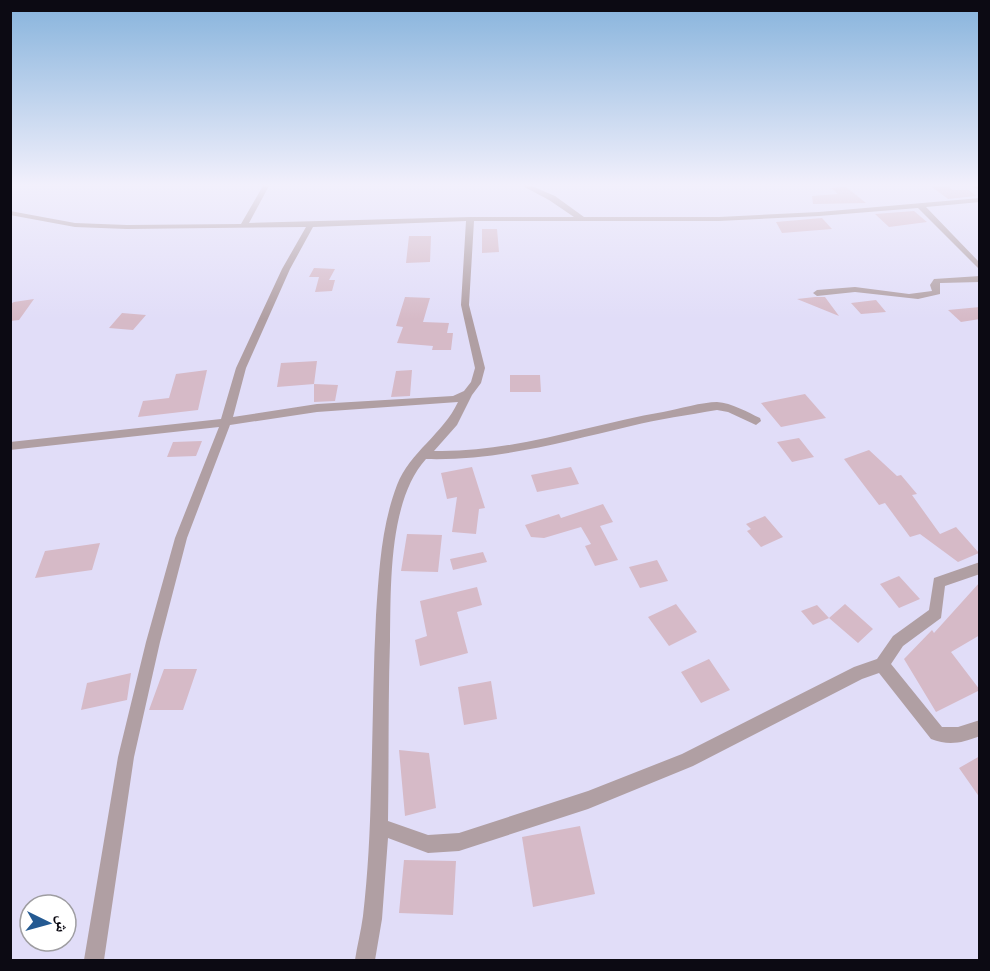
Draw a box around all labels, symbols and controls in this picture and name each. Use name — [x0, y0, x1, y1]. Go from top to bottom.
north arrow — [18, 893, 78, 953]
text: ش — [52, 915, 74, 934]

